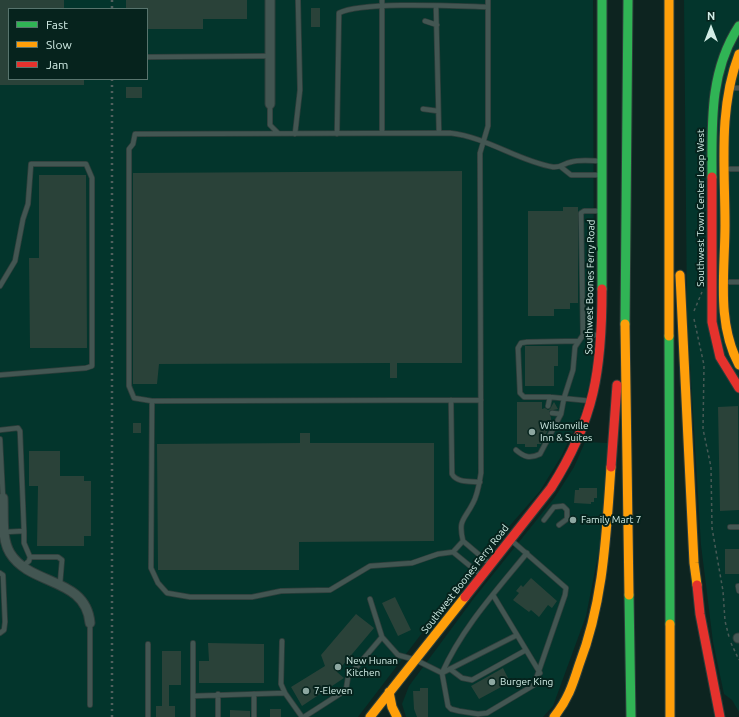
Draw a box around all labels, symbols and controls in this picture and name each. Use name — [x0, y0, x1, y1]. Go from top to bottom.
legend — [8, 8, 148, 80]
north arrow — [691, 8, 731, 48]
text: N — [707, 10, 715, 22]
text: Fast — [46, 18, 68, 31]
text: Slow — [46, 38, 72, 51]
text: Jam — [46, 58, 68, 71]
street label: Southwest Town Center Loop West — [695, 129, 707, 287]
street label: Southwest Boones Ferry Road — [583, 219, 597, 355]
place label: Wilsonville Inn & Suites — [540, 420, 592, 444]
marker: Wilsonville Inn & Suites — [527, 427, 537, 437]
place label: Family Mart 7 — [581, 514, 641, 526]
marker: Family Mart 7 — [568, 515, 578, 525]
street label: Southwest Boones Ferry Road — [419, 522, 511, 636]
place label: New Hunan Kitchen — [346, 655, 398, 678]
marker: New Hunan Kitchen — [333, 662, 343, 672]
place label: Burger King — [500, 676, 553, 688]
marker: Burger King — [487, 677, 497, 687]
place label: 7-Eleven — [314, 685, 352, 697]
marker: 7-Eleven — [301, 686, 311, 696]

